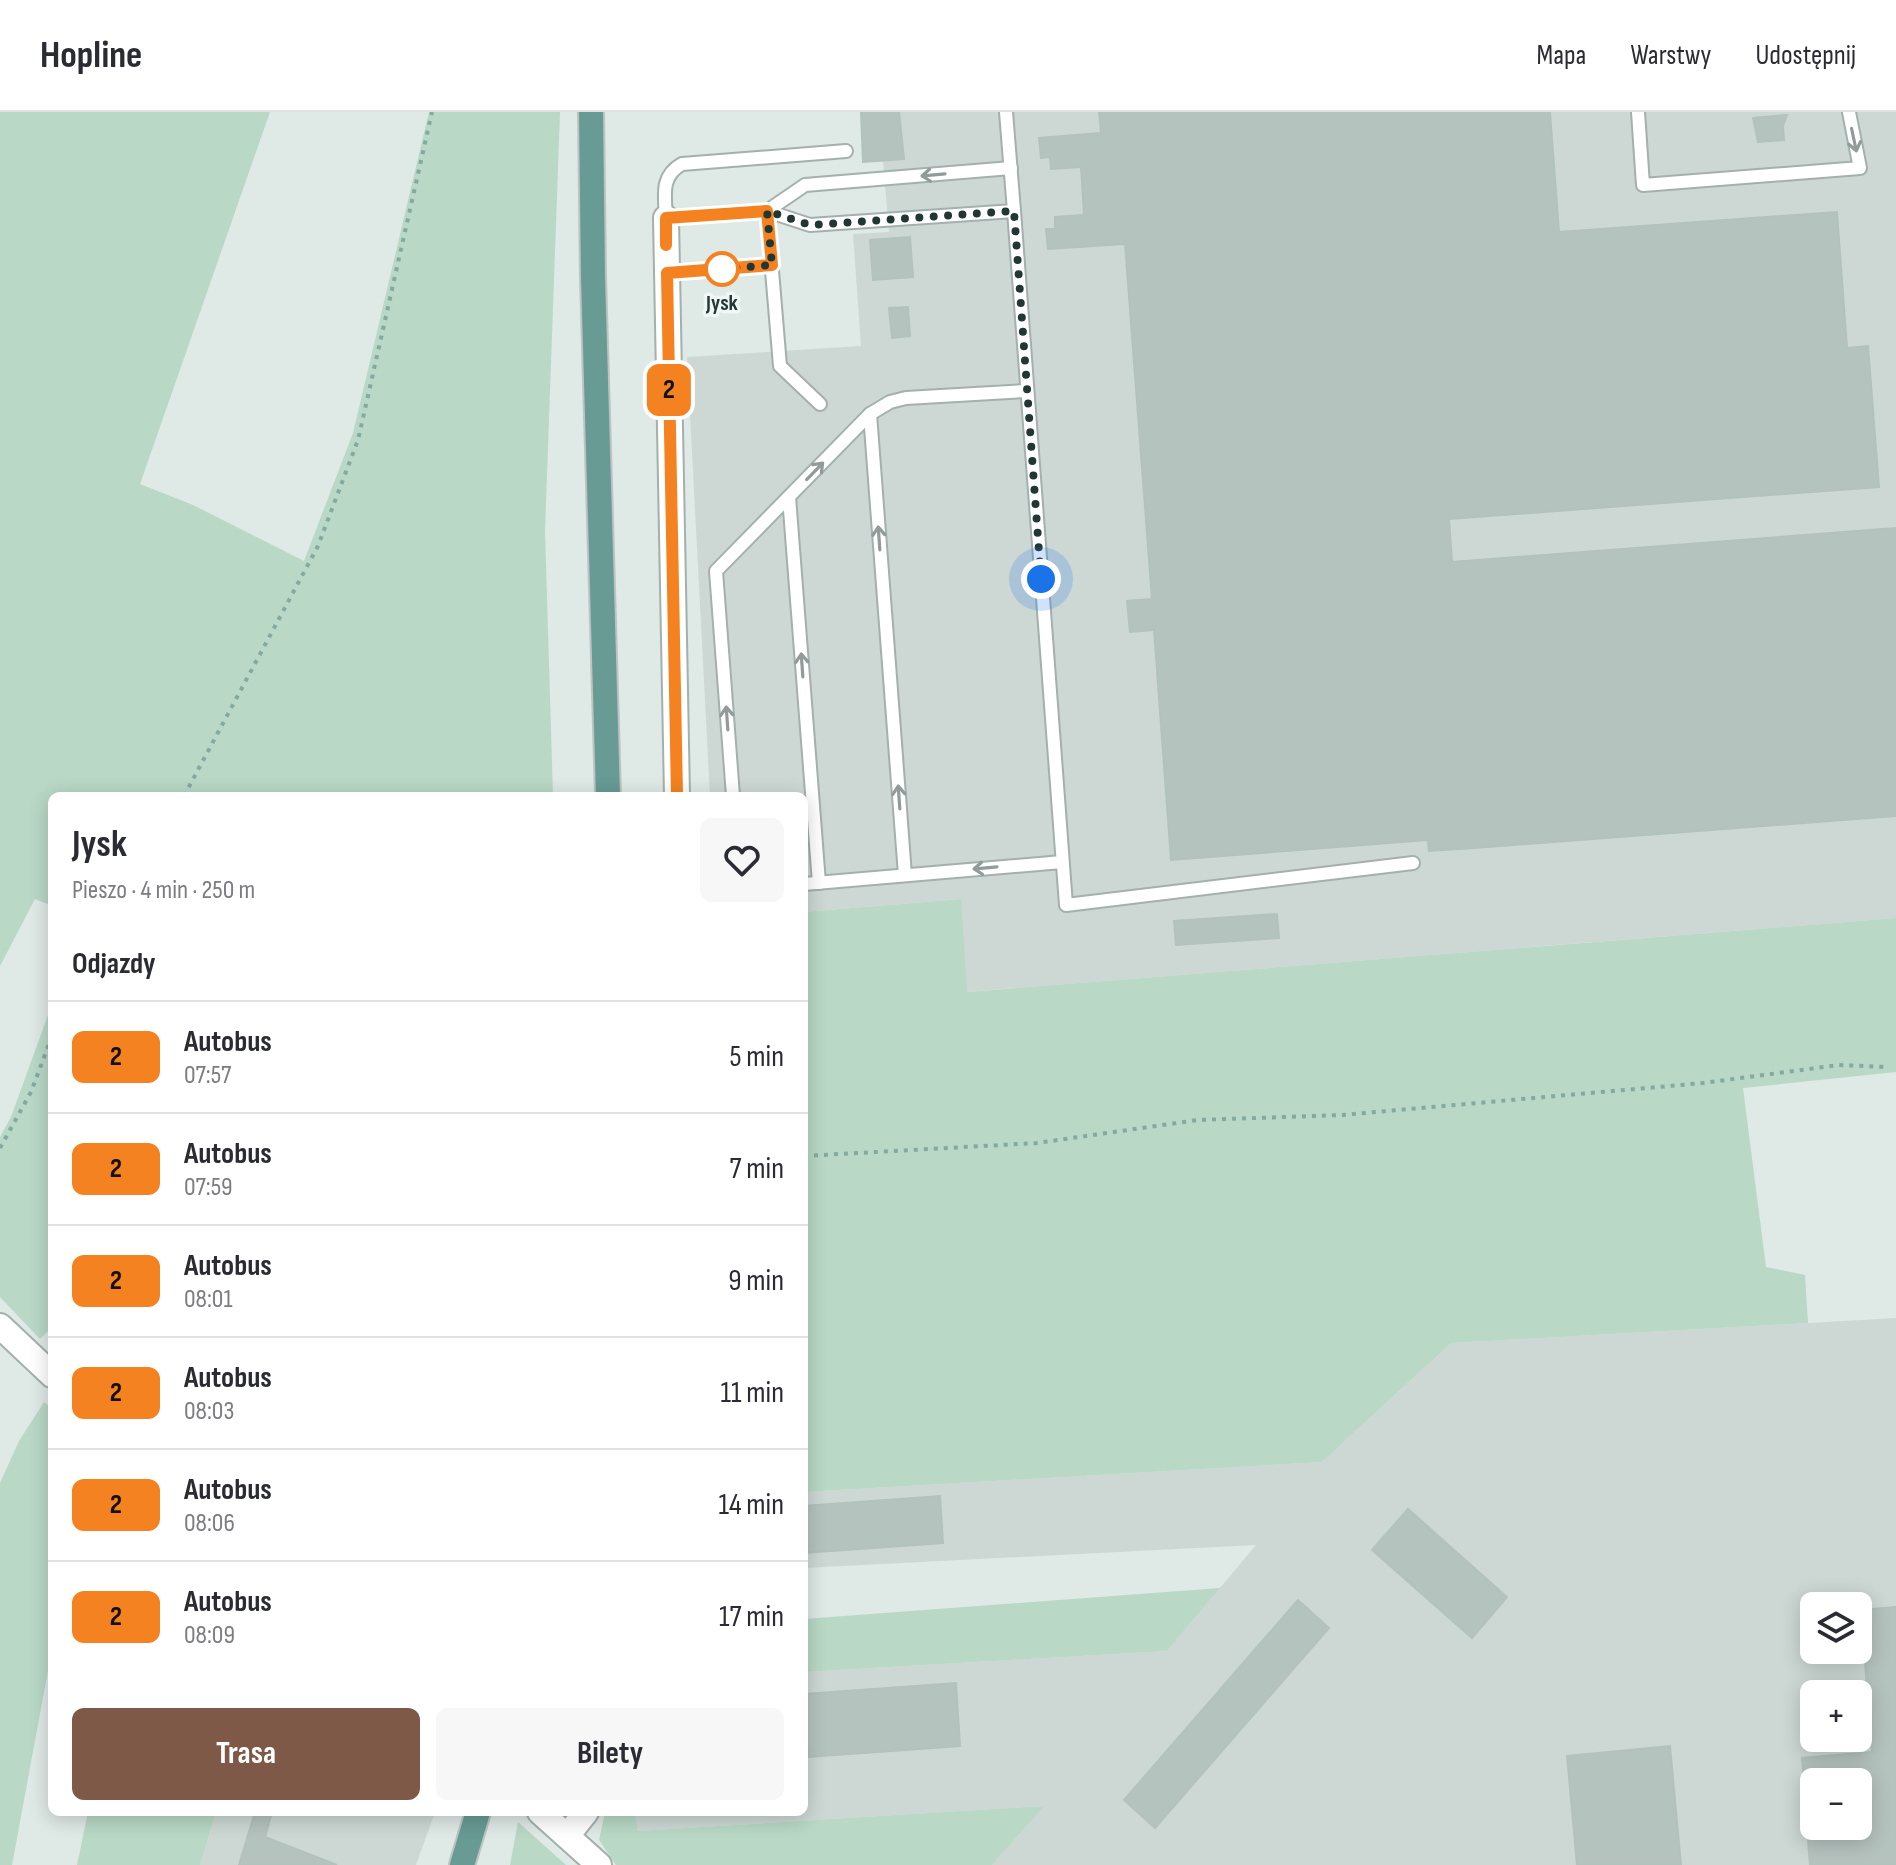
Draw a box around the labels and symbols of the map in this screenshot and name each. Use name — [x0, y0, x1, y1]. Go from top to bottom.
one-way arrow — [1848, 126, 1863, 152]
one-way arrow — [920, 168, 947, 183]
marker: Jysk — [705, 252, 739, 286]
place label: Jysk — [705, 290, 739, 317]
line badge: 2 — [643, 364, 695, 416]
one-way arrow — [805, 461, 824, 481]
one-way arrow — [871, 525, 886, 552]
your location — [1021, 559, 1061, 599]
one-way arrow — [794, 652, 809, 679]
one-way arrow — [719, 705, 734, 732]
one-way arrow — [891, 784, 906, 811]
one-way arrow — [972, 861, 999, 876]

